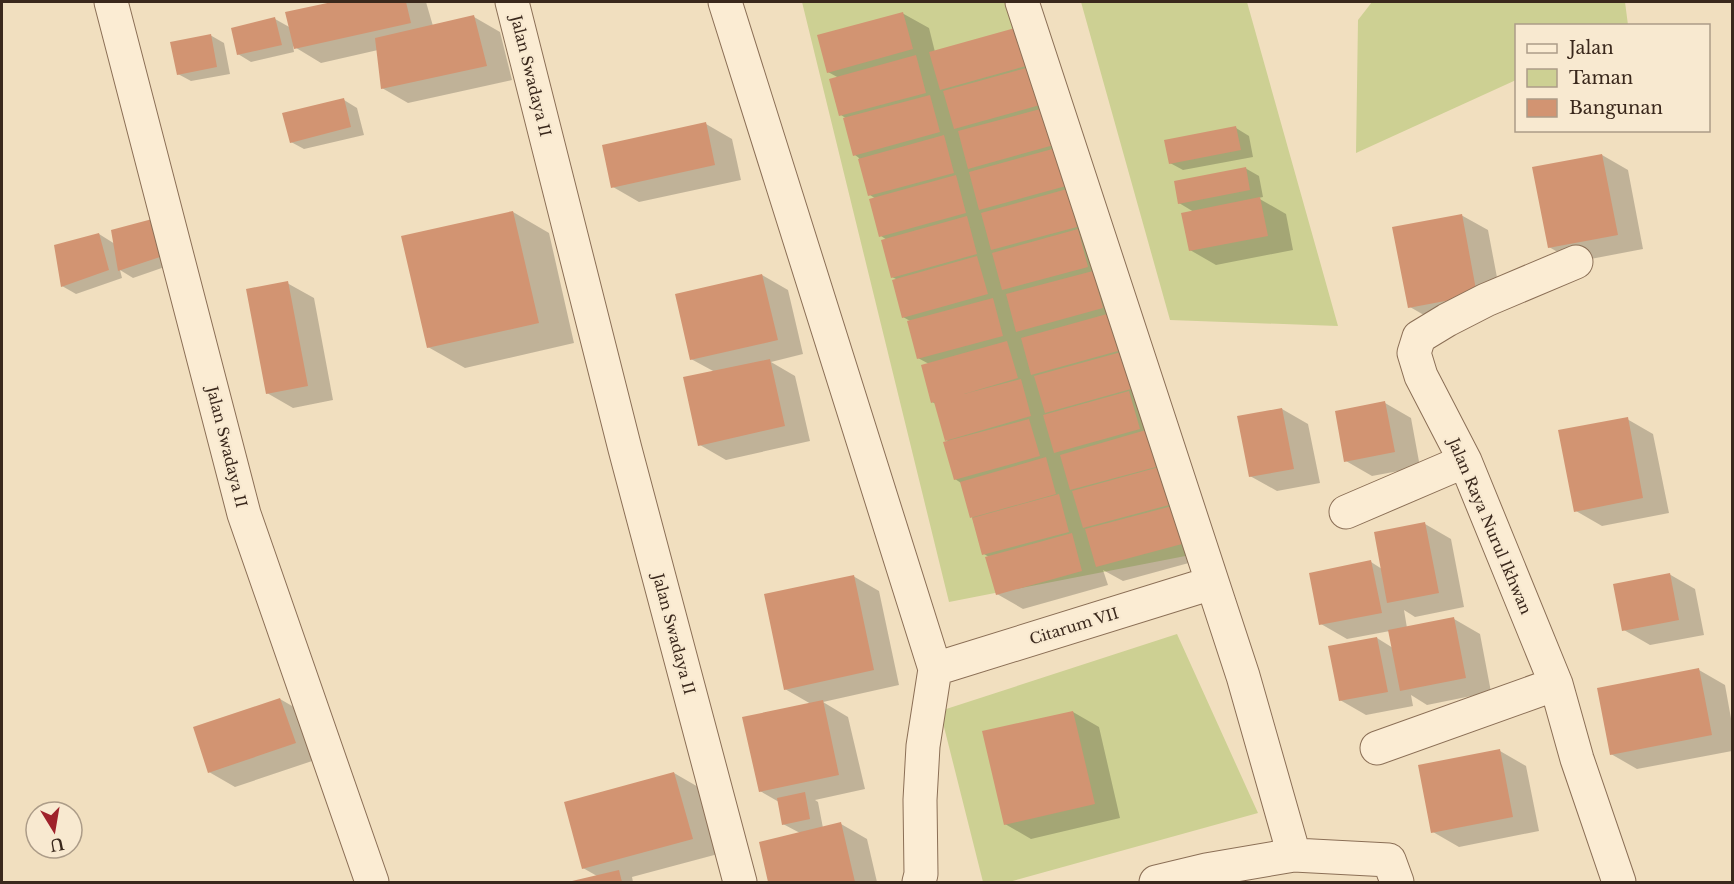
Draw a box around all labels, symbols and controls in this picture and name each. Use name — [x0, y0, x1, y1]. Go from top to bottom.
street label: Jalan Swadaya II — [506, 11, 555, 139]
legend — [1515, 24, 1710, 132]
text: Jalan — [1567, 37, 1614, 59]
text: Taman — [1569, 67, 1633, 89]
text: Bangunan — [1569, 97, 1663, 119]
street label: Jalan Swadaya II — [202, 382, 251, 510]
street label: Jalan Raya Nurul Ikhwan — [1443, 433, 1536, 617]
street label: Jalan Swadaya II — [648, 570, 699, 697]
street label: Citarum VII — [1027, 603, 1121, 649]
north arrow — [24, 800, 84, 860]
text: U — [48, 834, 66, 856]

